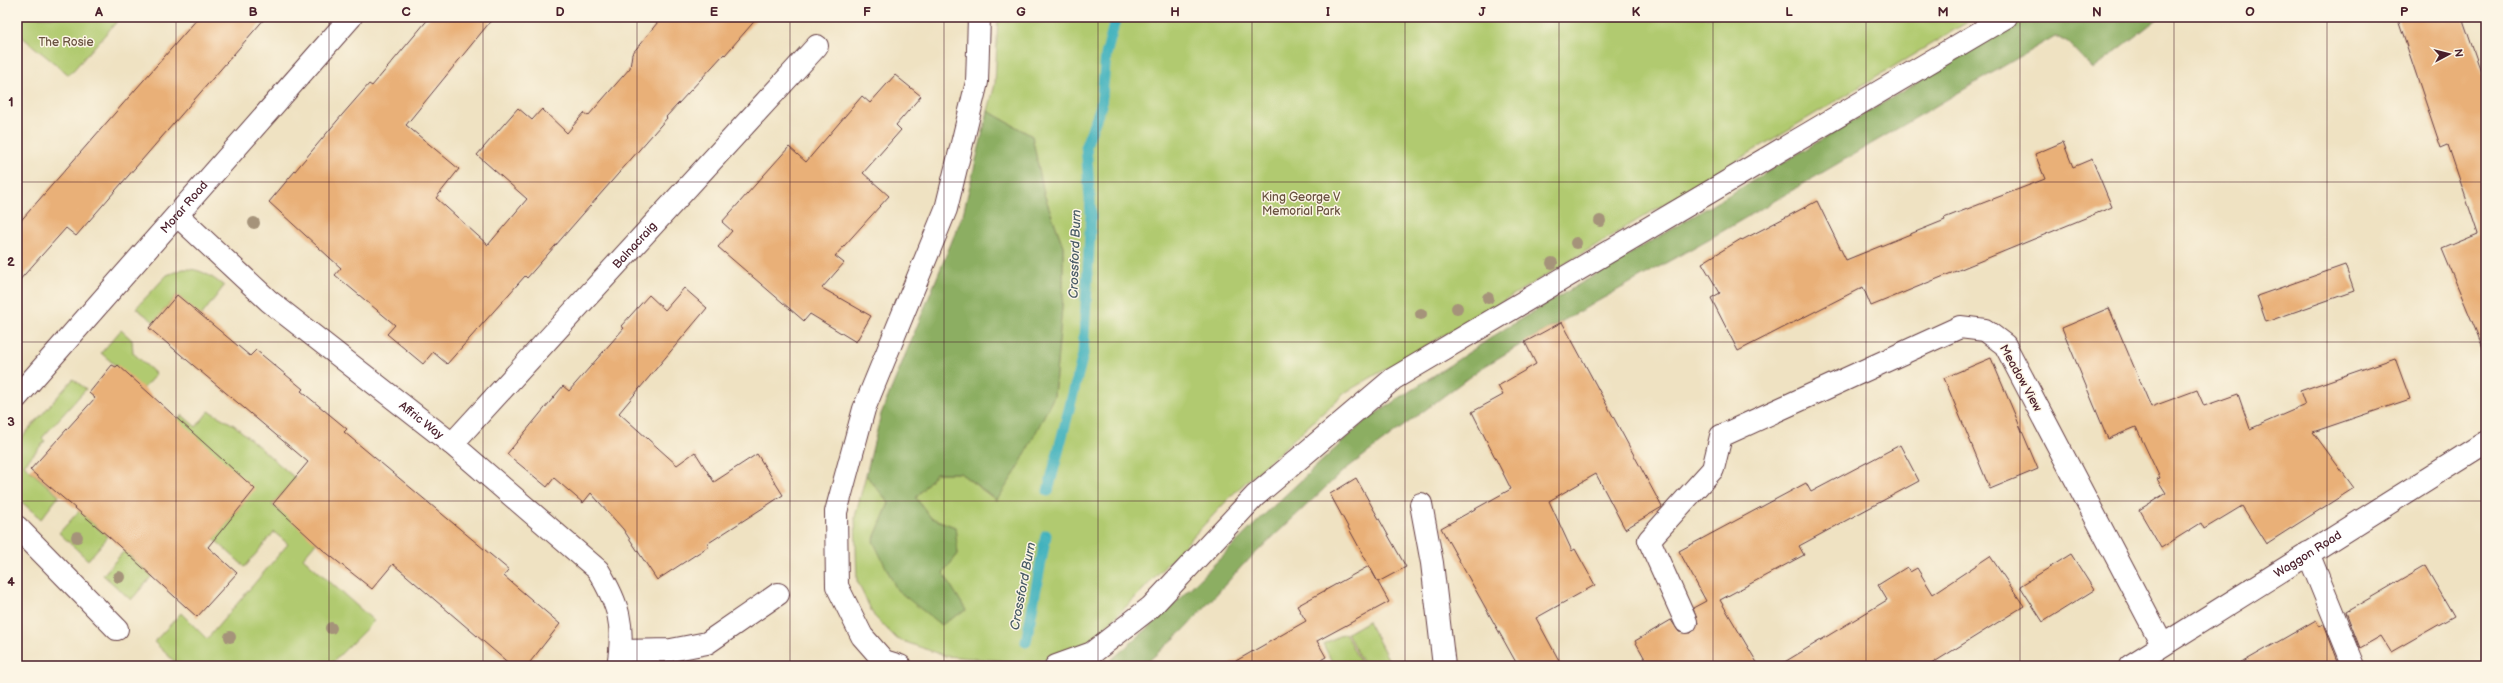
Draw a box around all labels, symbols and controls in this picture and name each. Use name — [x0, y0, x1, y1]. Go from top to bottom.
text: A — [94, 4, 103, 20]
text: B — [248, 4, 258, 20]
text: C — [401, 4, 411, 20]
text: D — [555, 4, 565, 20]
text: E — [710, 4, 719, 20]
text: F — [863, 4, 871, 20]
text: G — [1016, 4, 1026, 20]
text: H — [1170, 4, 1180, 20]
text: I — [1326, 4, 1330, 20]
text: J — [1478, 4, 1486, 20]
text: K — [1632, 4, 1641, 20]
text: L — [1785, 4, 1793, 20]
text: M — [1937, 4, 1949, 20]
text: N — [2092, 4, 2102, 20]
text: O — [2245, 4, 2255, 20]
text: P — [2400, 4, 2409, 20]
north arrow — [2429, 34, 2469, 74]
park label: The Rosie — [38, 35, 94, 50]
text: N — [2451, 48, 2465, 58]
text: 1 — [8, 94, 14, 110]
street label: Morar Road — [157, 178, 211, 237]
park label: King George V Memorial Park — [1262, 190, 1341, 219]
water label: Crossford Burn — [1065, 209, 1085, 299]
street label: Balnacraig — [610, 219, 660, 272]
text: 2 — [7, 254, 15, 270]
street label: Meadow View — [1996, 342, 2045, 414]
street label: Affric Way — [396, 398, 447, 443]
text: 3 — [7, 414, 15, 430]
street label: Waggon Road — [2271, 528, 2345, 581]
water label: Crossford Burn — [1007, 541, 1039, 631]
text: 4 — [7, 574, 15, 590]

